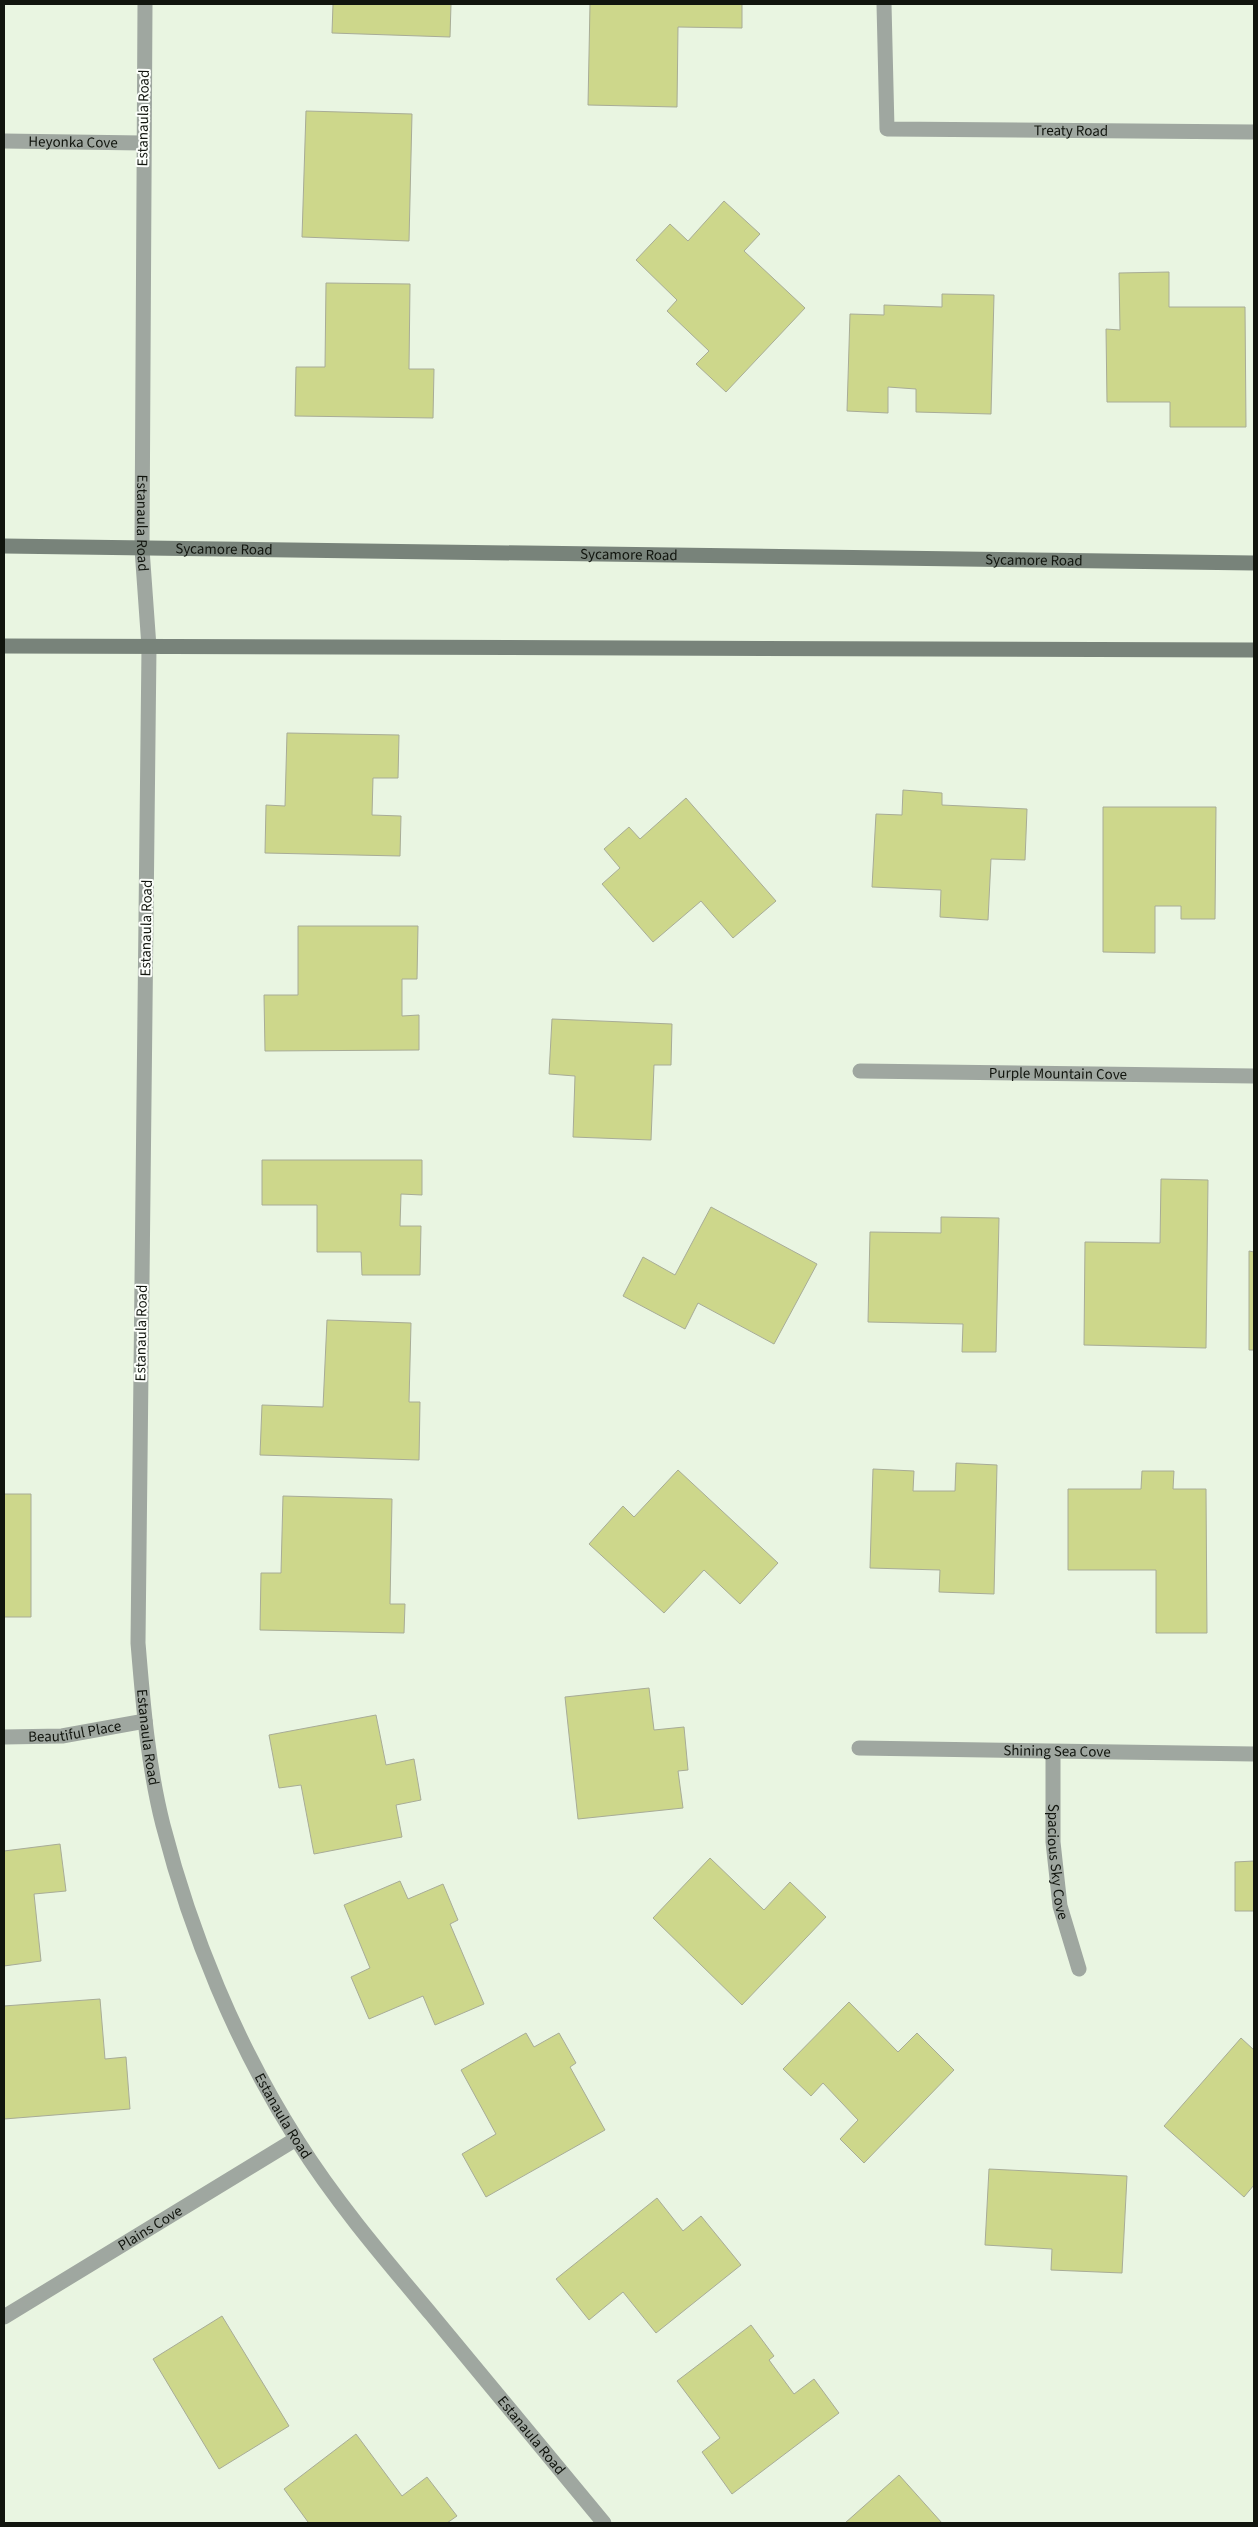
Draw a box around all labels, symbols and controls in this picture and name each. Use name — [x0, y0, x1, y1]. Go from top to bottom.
street label: Estanaula Road — [132, 69, 155, 167]
street label: Treaty Road — [1034, 120, 1108, 142]
street label: Heyonka Cove — [28, 131, 118, 154]
street label: Estanaula Road — [131, 475, 154, 572]
street label: Sycamore Road — [175, 538, 273, 561]
street label: Sycamore Road — [580, 544, 678, 566]
street label: Sycamore Road — [985, 549, 1083, 572]
street label: Estanaula Road — [135, 879, 158, 977]
street label: Purple Mountain Cove — [989, 1063, 1127, 1085]
street label: Estanaula Road — [130, 1284, 153, 1382]
street label: Estanaula Road — [131, 1688, 164, 1787]
street label: Beautiful Place — [28, 1716, 123, 1748]
street label: Shining Sea Cove — [1003, 1740, 1111, 1763]
street label: Spacious Sky Cove — [1042, 1804, 1074, 1922]
street label: Estanaula Road — [249, 2069, 316, 2163]
street label: Plains Cove — [114, 2201, 187, 2256]
street label: Estanaula Road — [492, 2391, 570, 2480]

